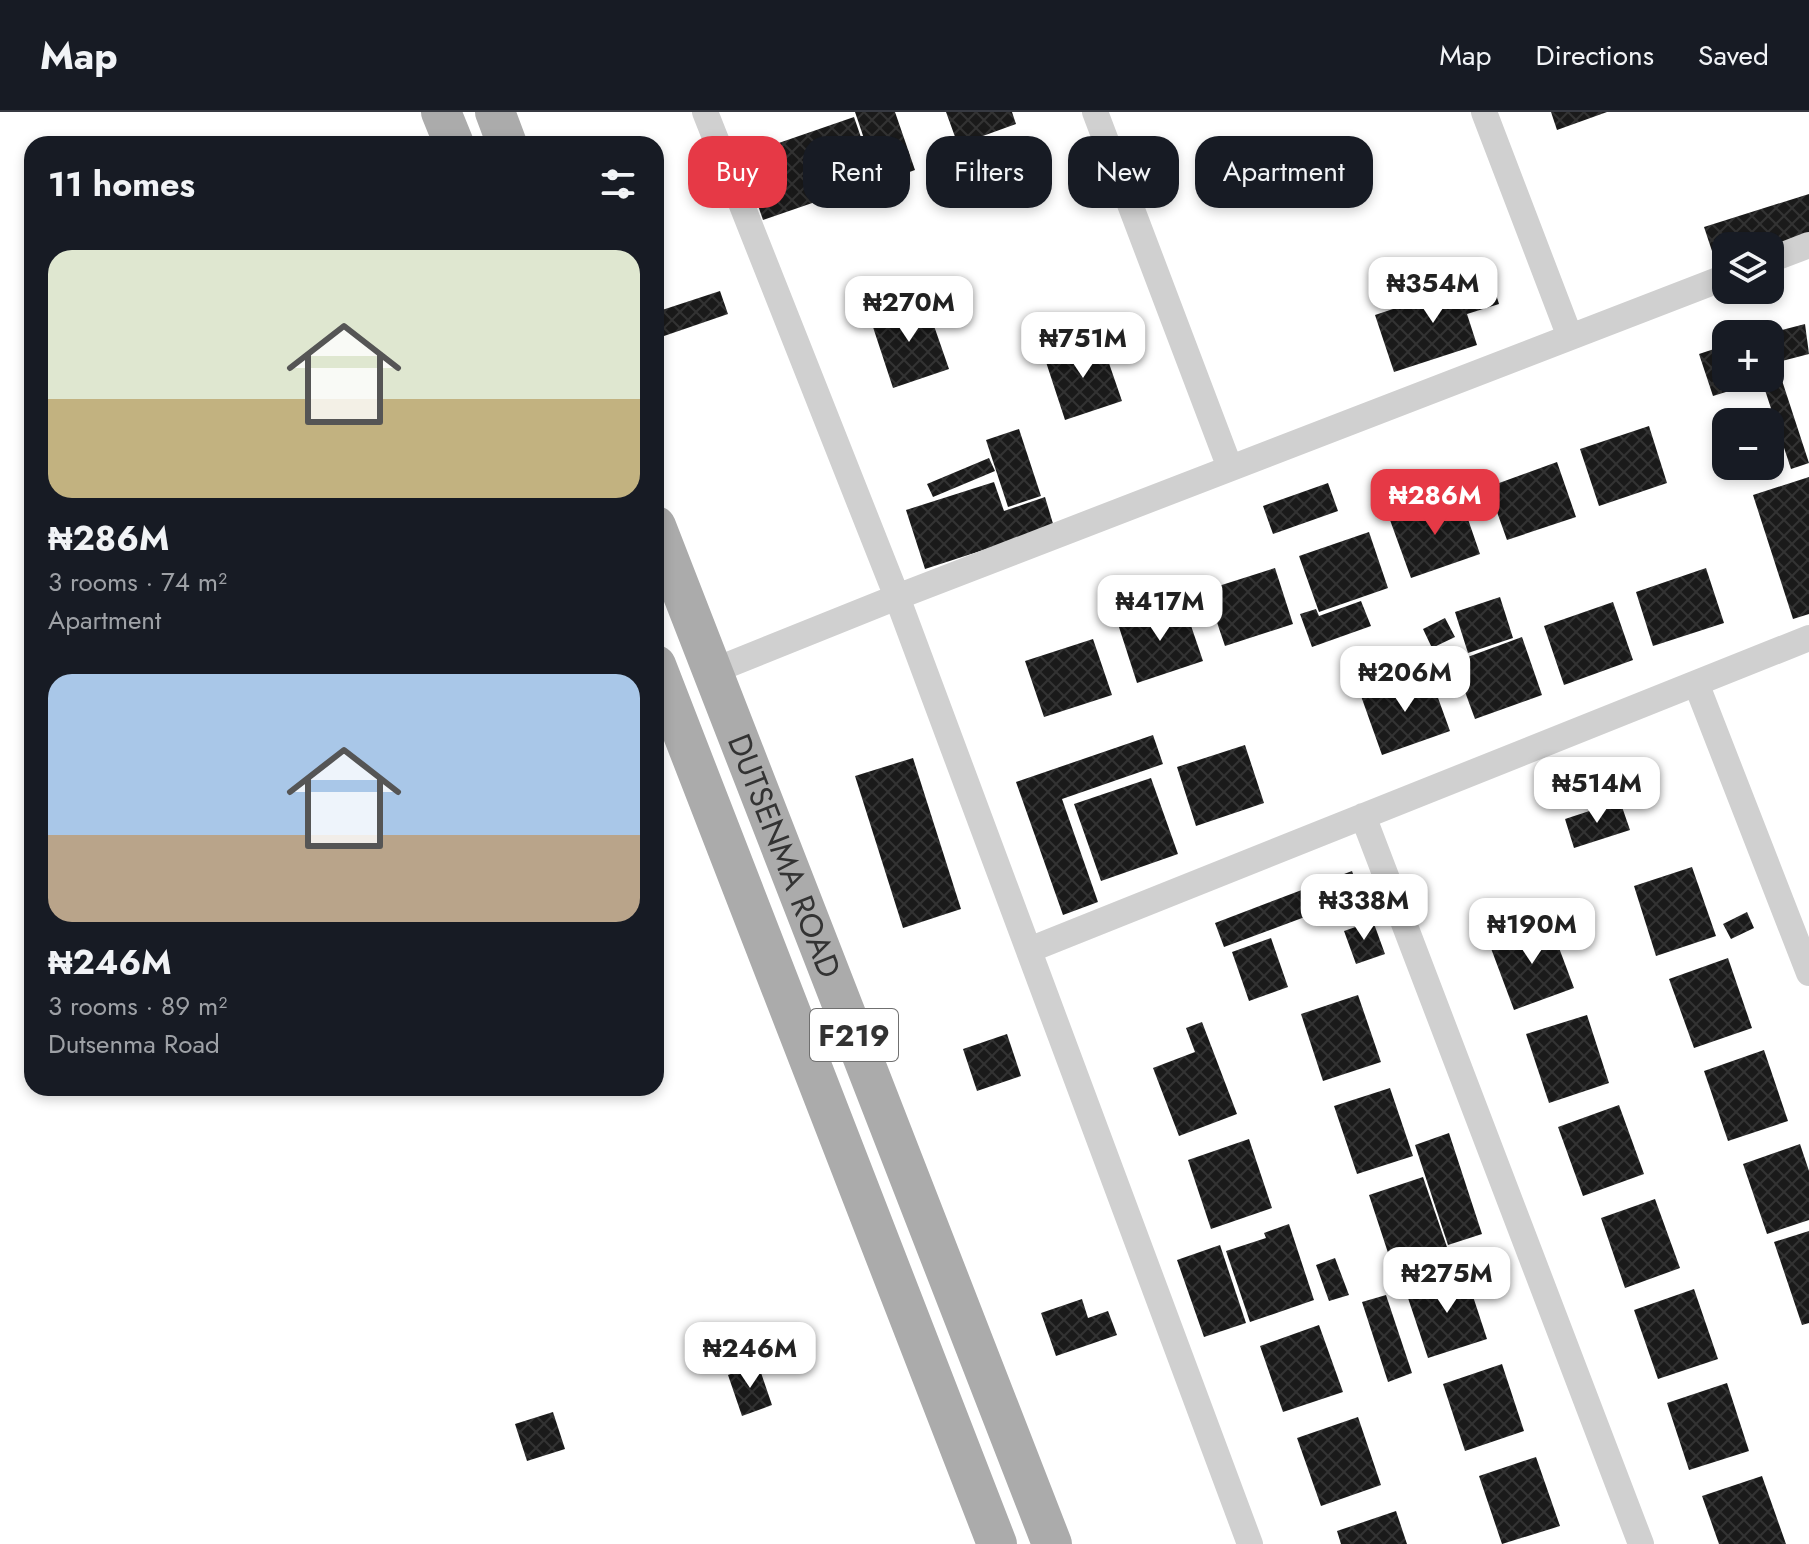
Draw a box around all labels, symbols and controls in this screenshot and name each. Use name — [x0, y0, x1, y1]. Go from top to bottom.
text: Map — [40, 28, 118, 83]
text: Map — [1439, 35, 1491, 76]
text: Directions — [1535, 35, 1654, 76]
text: Saved — [1698, 35, 1769, 76]
chip: Buy — [688, 136, 787, 208]
chip: Rent — [803, 136, 910, 208]
chip: Filters — [926, 136, 1052, 208]
chip: New — [1068, 136, 1179, 208]
chip: Apartment — [1195, 136, 1373, 208]
text: 11 homes — [48, 160, 195, 209]
icon: filters — [596, 162, 640, 206]
map controls — [1712, 232, 1784, 480]
button: layers — [1712, 232, 1784, 304]
pin: ₦354M — [1377, 257, 1489, 325]
text: ₦354M — [1386, 264, 1480, 302]
pin: ₦270M — [853, 276, 965, 344]
text: ₦270M — [863, 283, 955, 321]
icon: home — [272, 302, 416, 446]
pin: ₦751M — [1027, 312, 1139, 380]
text: ₦751M — [1039, 319, 1127, 357]
button: + — [1712, 320, 1784, 392]
button: − — [1712, 408, 1784, 480]
pin: ₦286M — [1379, 469, 1491, 537]
text: ₦286M — [1389, 476, 1481, 514]
text: ₦286M — [48, 514, 169, 563]
text: 3 rooms · 74 m² — [48, 563, 227, 601]
pin: ₦417M — [1104, 575, 1216, 643]
text: ₦417M — [1115, 582, 1205, 620]
text: Apartment — [48, 601, 161, 639]
pin: ₦206M — [1349, 646, 1461, 714]
text: ₦206M — [1358, 653, 1452, 691]
icon: home — [272, 726, 416, 870]
street label: DUTSENMA ROAD — [716, 727, 853, 985]
pin: ₦514M — [1541, 757, 1653, 825]
text: ₦514M — [1552, 764, 1642, 802]
pin: ₦338M — [1308, 874, 1420, 942]
text: ₦338M — [1319, 881, 1409, 919]
pin: ₦190M — [1476, 898, 1588, 966]
text: ₦190M — [1487, 905, 1577, 943]
text: ₦246M — [48, 938, 172, 987]
text: 3 rooms · 89 m² — [48, 987, 227, 1025]
road number: F219 — [810, 1009, 898, 1061]
text: Dutsenma Road — [48, 1025, 220, 1063]
pin: ₦275M — [1391, 1247, 1503, 1315]
text: ₦275M — [1401, 1254, 1493, 1292]
pin: ₦246M — [694, 1322, 806, 1390]
text: ₦246M — [703, 1329, 797, 1367]

